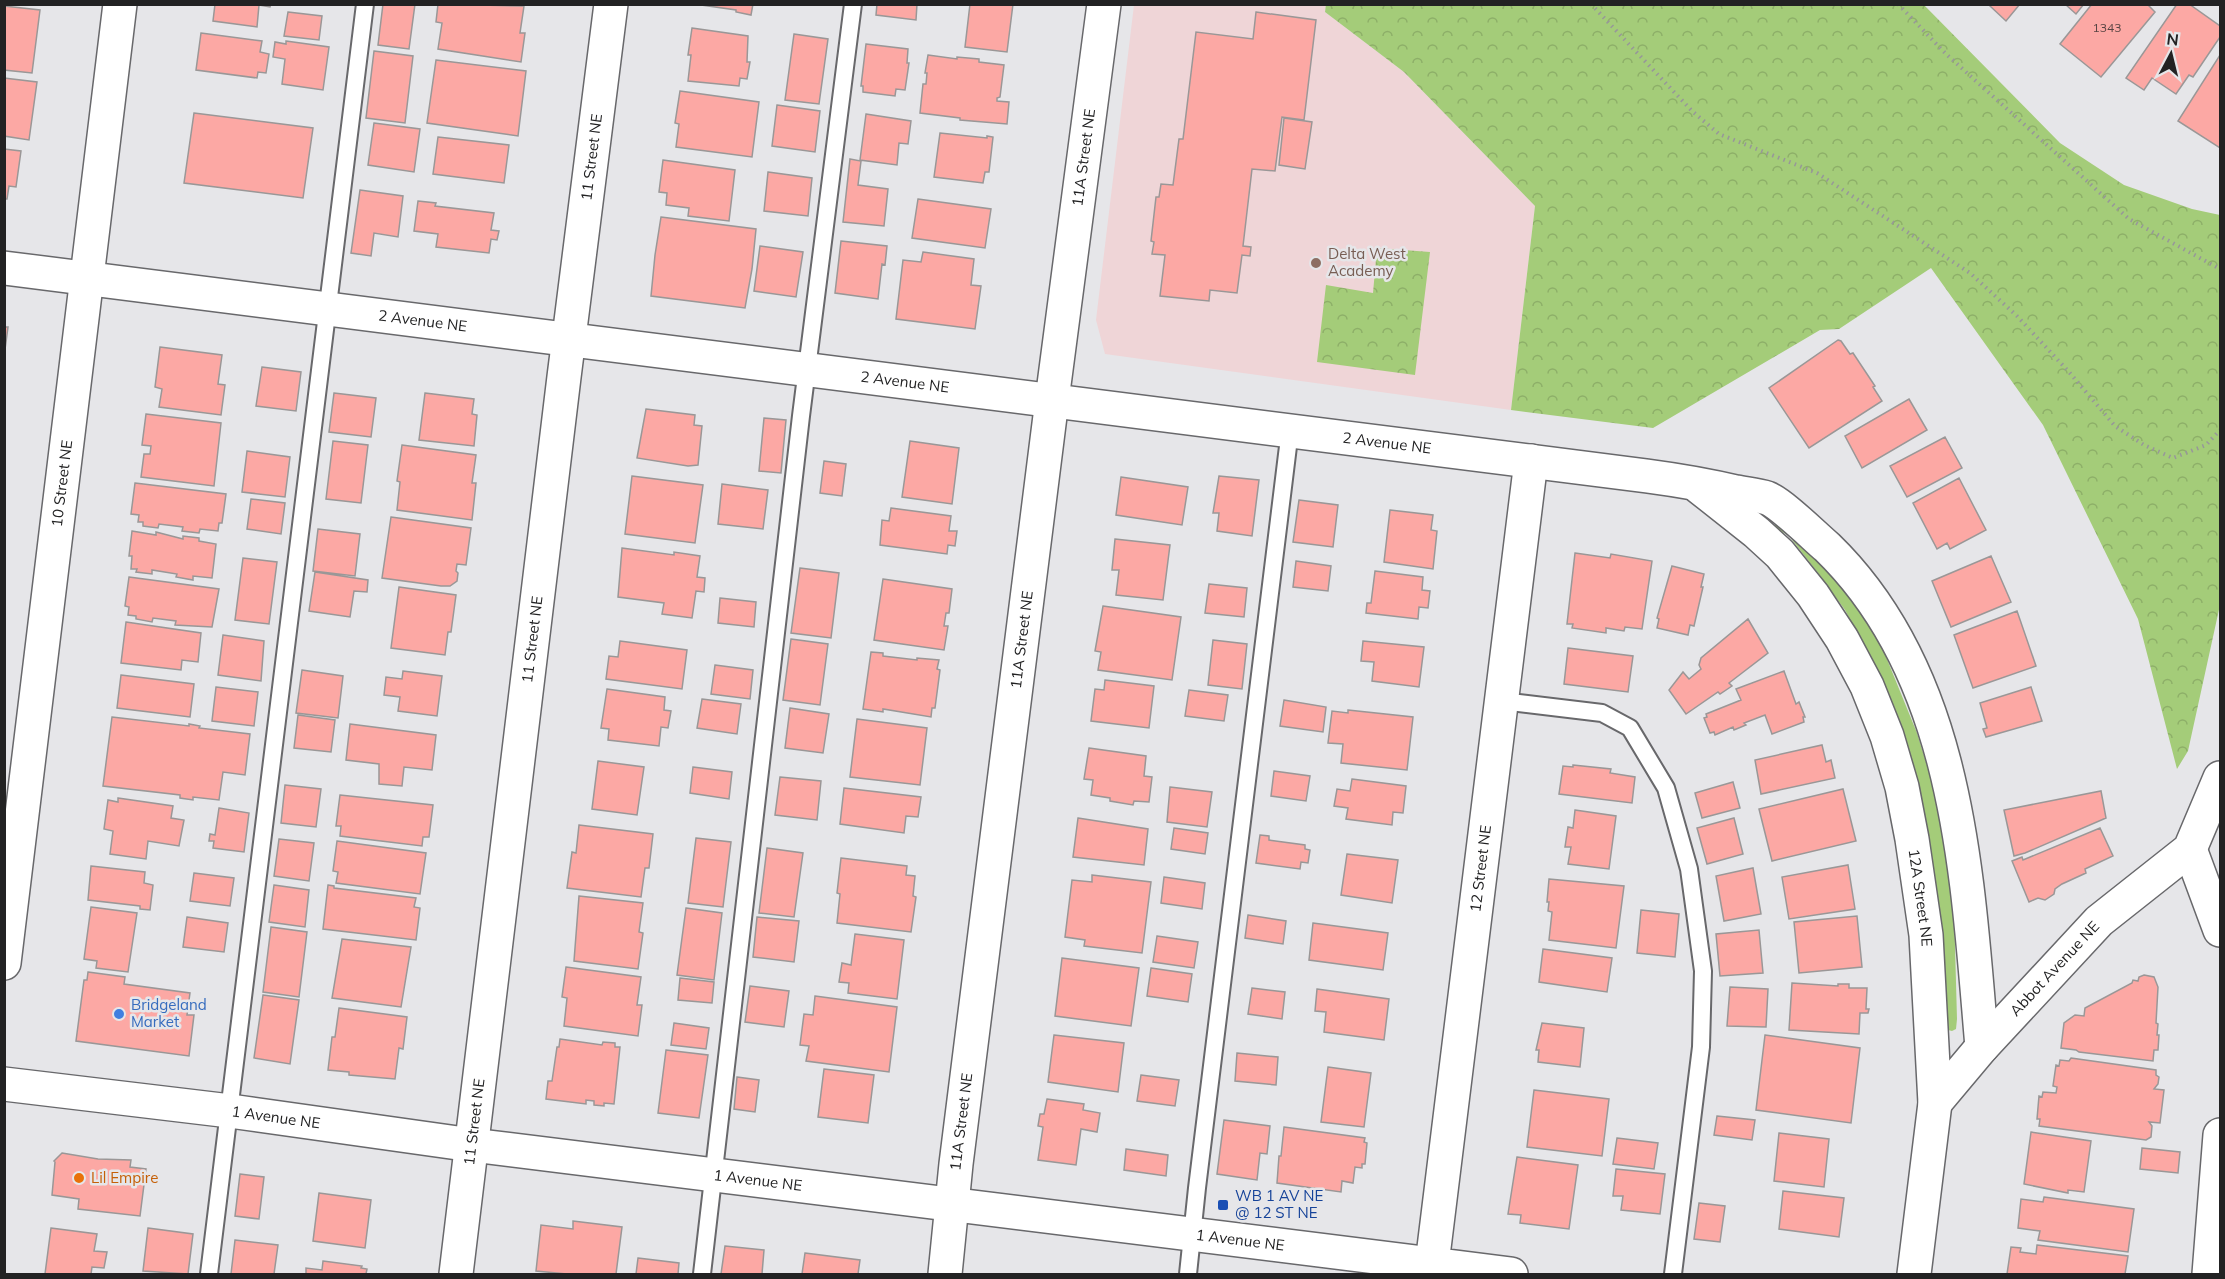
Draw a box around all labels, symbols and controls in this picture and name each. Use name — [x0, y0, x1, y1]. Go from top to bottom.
house number: 1343 — [2093, 20, 2121, 35]
north arrow — [2141, 24, 2201, 84]
text: N — [2166, 28, 2180, 50]
street label: 11A Street NE — [1067, 107, 1099, 208]
street label: 11 Street NE — [576, 112, 606, 202]
place label: Delta West Academy — [1328, 244, 1406, 280]
marker: Delta West Academy — [1309, 256, 1323, 270]
street label: 2 Avenue NE — [377, 305, 468, 336]
street label: 2 Avenue NE — [859, 367, 950, 397]
street label: 2 Avenue NE — [1342, 428, 1433, 458]
street label: 10 Street NE — [47, 439, 76, 528]
street label: 11A Street NE — [1006, 589, 1037, 690]
street label: 11 Street NE — [517, 595, 547, 684]
street label: 12 Street NE — [1465, 824, 1495, 913]
street label: 12A Street NE — [1905, 847, 1937, 947]
street label: Abbot Avenue NE — [2006, 917, 2103, 1020]
place label: Bridgeland Market — [131, 995, 207, 1031]
marker: Bridgeland Market — [112, 1007, 126, 1021]
street label: 11A Street NE — [945, 1072, 976, 1172]
street label: 11 Street NE — [459, 1077, 488, 1167]
street label: 1 Avenue NE — [231, 1101, 322, 1133]
street label: 1 Avenue NE — [712, 1165, 803, 1195]
place label: Lil Empire — [91, 1168, 158, 1187]
marker: Lil Empire — [72, 1171, 86, 1185]
place label: WB 1 AV NE @ 12 ST NE — [1235, 1186, 1324, 1222]
marker: WB 1 AV NE @ 12 ST NE — [1216, 1198, 1230, 1212]
street label: 1 Avenue NE — [1195, 1225, 1286, 1255]

